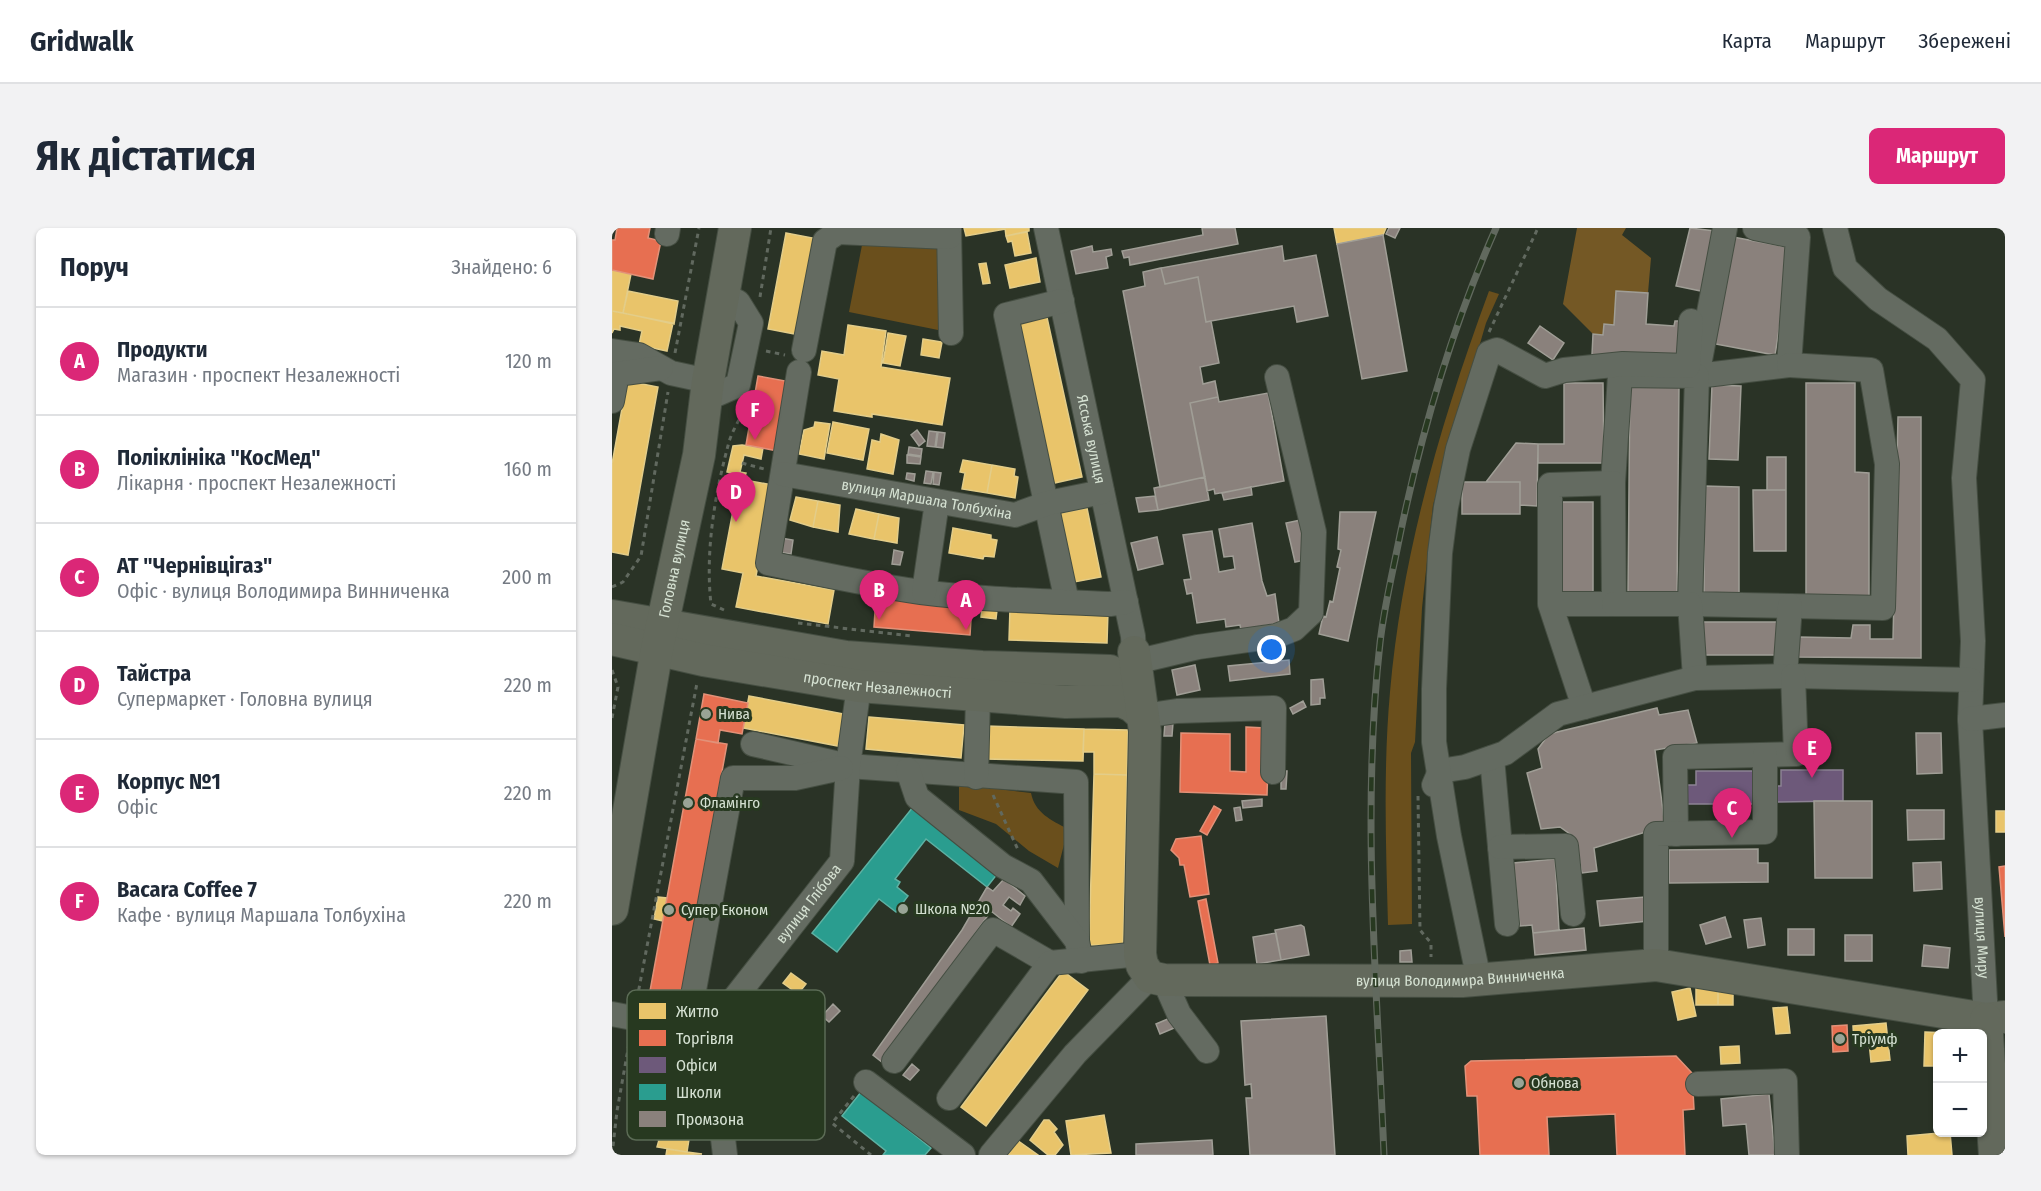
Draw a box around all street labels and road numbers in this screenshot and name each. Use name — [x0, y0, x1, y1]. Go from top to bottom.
street label: Ясська вулиця — [1073, 393, 1109, 485]
street label: вулиця Маршала Толбухіна — [840, 475, 1014, 523]
street label: Головна вулиця — [655, 518, 694, 620]
street label: проспект Незалежності — [802, 668, 952, 702]
street label: вулиця Глібова — [772, 860, 845, 947]
street label: вулиця Миру — [1970, 896, 1993, 979]
street label: вулиця Володимира Винниченка — [1356, 964, 1565, 990]

